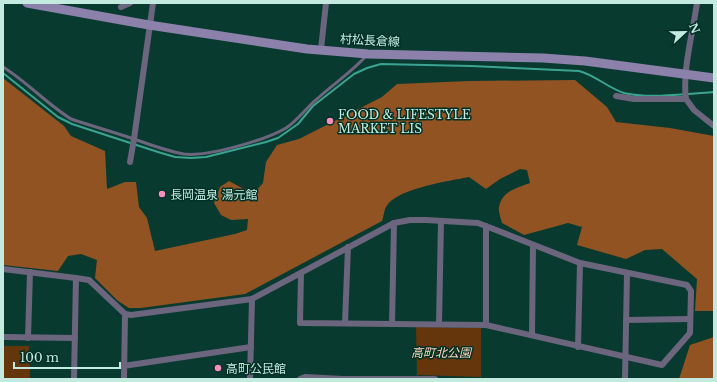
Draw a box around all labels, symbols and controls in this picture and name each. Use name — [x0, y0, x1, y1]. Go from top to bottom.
north arrow — [665, 12, 705, 52]
text: N — [686, 21, 703, 36]
street label: 村松長倉線 — [340, 31, 400, 49]
place label: FOOD & LIFESTYLE MARKET LIS — [338, 107, 471, 136]
marker: FOOD & LIFESTYLE MARKET LIS — [325, 116, 335, 126]
place label: 長岡温泉 湯元館 — [170, 187, 257, 202]
marker: 長岡温泉 湯元館 — [157, 189, 167, 199]
scale bar — [14, 344, 120, 370]
park label: 高町北公園 — [411, 345, 473, 360]
text: 100 m — [20, 350, 59, 365]
place label: 高町公民館 — [226, 361, 286, 376]
marker: 高町公民館 — [213, 363, 223, 373]

